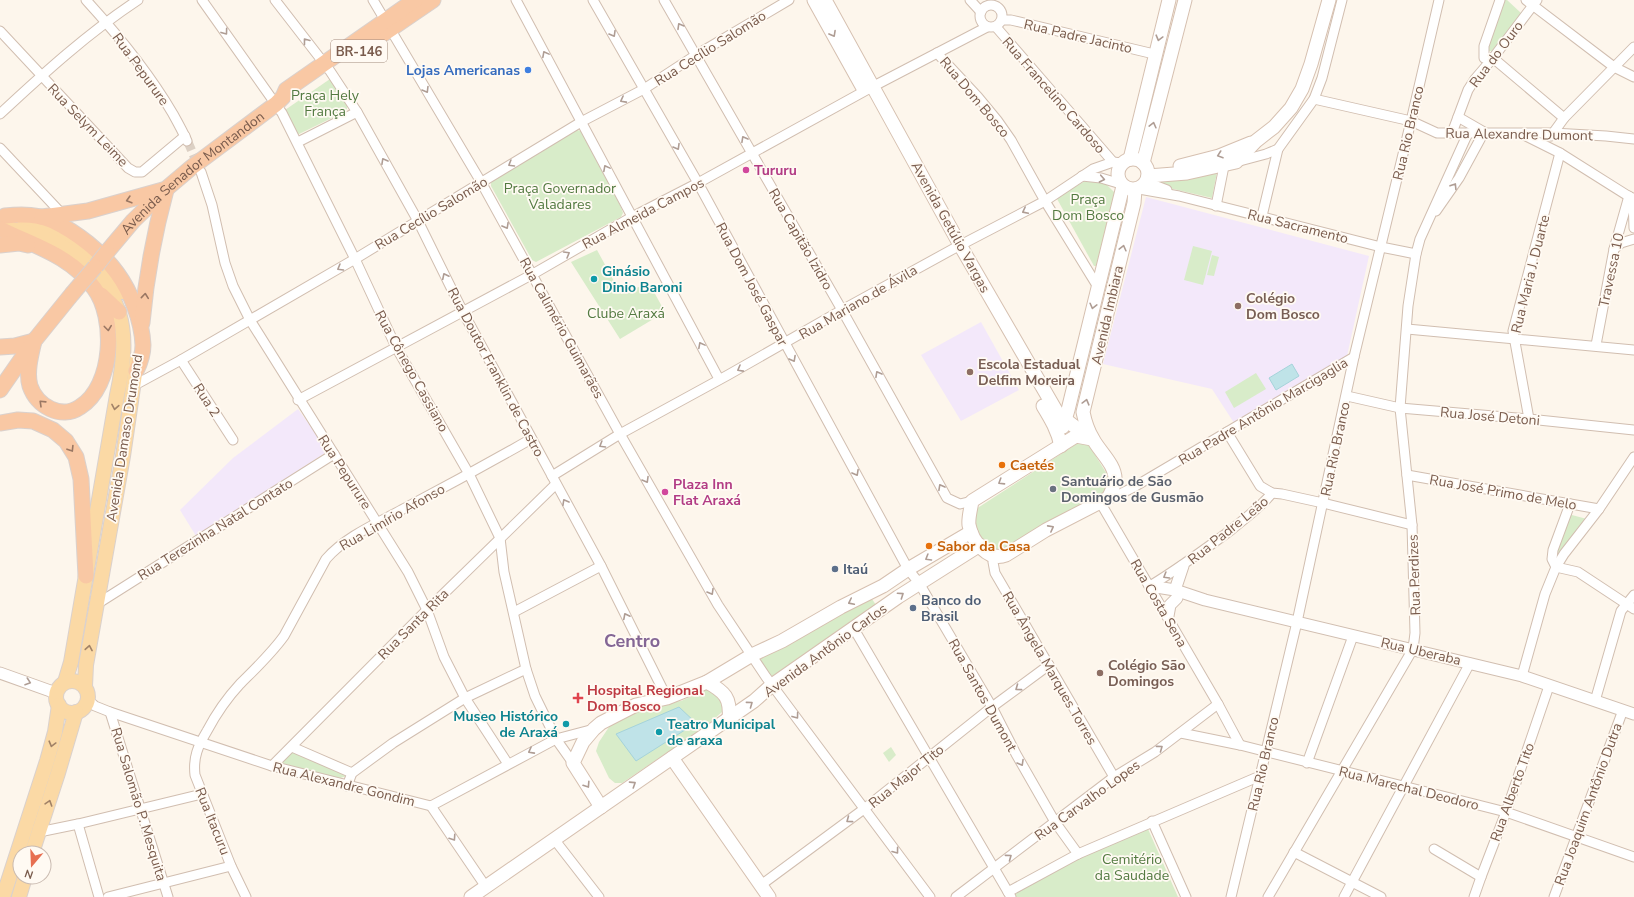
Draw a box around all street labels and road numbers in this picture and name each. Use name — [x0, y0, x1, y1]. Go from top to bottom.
street label: Rua Cecílio Salomão — [651, 6, 770, 91]
street label: Rua Padre Jacinto — [1022, 15, 1134, 58]
street label: Rua do Ouro — [1465, 17, 1528, 92]
street label: Rua Pepurure — [108, 29, 173, 109]
street label: Rua Francelino Cardoso — [998, 33, 1110, 158]
road number: BR-146 — [331, 40, 387, 62]
street label: Rua Dom Bosco — [935, 53, 1014, 142]
street label: Rua Selym Leime — [43, 80, 132, 171]
street label: Rua Rio Branco — [1388, 84, 1429, 182]
street label: Avenida Senador Montandon — [117, 107, 268, 239]
street label: Rua Alexandre Dumont — [1445, 124, 1593, 145]
street label: Avenida Getúlio Vargas — [907, 158, 995, 297]
street label: Rua Cecílio Salomão — [371, 172, 491, 255]
street label: Rua Almeida Campos — [579, 173, 708, 254]
street label: Rua Capitão Izidro — [764, 185, 837, 294]
street label: Rua Sacramento — [1246, 205, 1350, 248]
street label: Rua Maria J. Duarte — [1507, 213, 1554, 335]
street label: Rua Dom José Gaspar — [711, 219, 792, 349]
street label: Travessa 10 — [1594, 231, 1629, 309]
street label: Rua Calimério Guimarães — [515, 254, 608, 402]
street label: Rua Mariano de Ávila — [796, 261, 921, 344]
street label: Avenida Imbiara — [1087, 264, 1128, 367]
street label: Rua Doutor Franklin de Castro — [443, 284, 548, 460]
street label: Rua Cônego Cassiano — [370, 307, 453, 436]
street label: Avenida Damaso Drumond — [102, 353, 147, 523]
street label: Rua Padre Antônio Marcigaglia — [1175, 353, 1351, 470]
street label: Rua 2 — [189, 380, 225, 421]
street label: Rua Rio Branco — [1316, 400, 1355, 498]
street label: Rua José Detoni — [1439, 403, 1541, 430]
street label: Rua Pepurure — [313, 431, 376, 513]
street label: Rua José Primo de Melo — [1428, 470, 1578, 515]
street label: Rua Terezinha Natal Contato — [134, 474, 297, 585]
street label: Rua Limírio Afonso — [336, 479, 449, 555]
street label: Rua Padre Leão — [1184, 492, 1273, 569]
street label: Rua Perdizes — [1404, 534, 1425, 616]
street label: Rua Costa Sena — [1126, 556, 1192, 651]
street label: Rua Santa Rita — [374, 585, 453, 664]
street label: Rua Ângela Marques Torres — [998, 588, 1102, 749]
street label: Avenida Antônio Carlos — [760, 599, 891, 702]
street label: Rua Uberaba — [1379, 633, 1463, 670]
street label: Rua Santos Dumont — [944, 636, 1021, 755]
street label: Rua Rio Branco — [1243, 715, 1284, 813]
street label: Rua Joaquim Antônio Dutra — [1550, 720, 1627, 888]
street label: Rua Salomão P. Mesquita — [106, 725, 171, 883]
street label: Rua Major Tito — [865, 740, 948, 813]
street label: Rua Alberto Tito — [1486, 740, 1539, 844]
street label: Rua Carvalho Lopes — [1031, 756, 1144, 845]
street label: Rua Alexandre Gondim — [271, 758, 417, 811]
street label: Rua Marechal Deodoro — [1337, 762, 1481, 815]
street label: Rua Itacuru — [190, 785, 235, 858]

